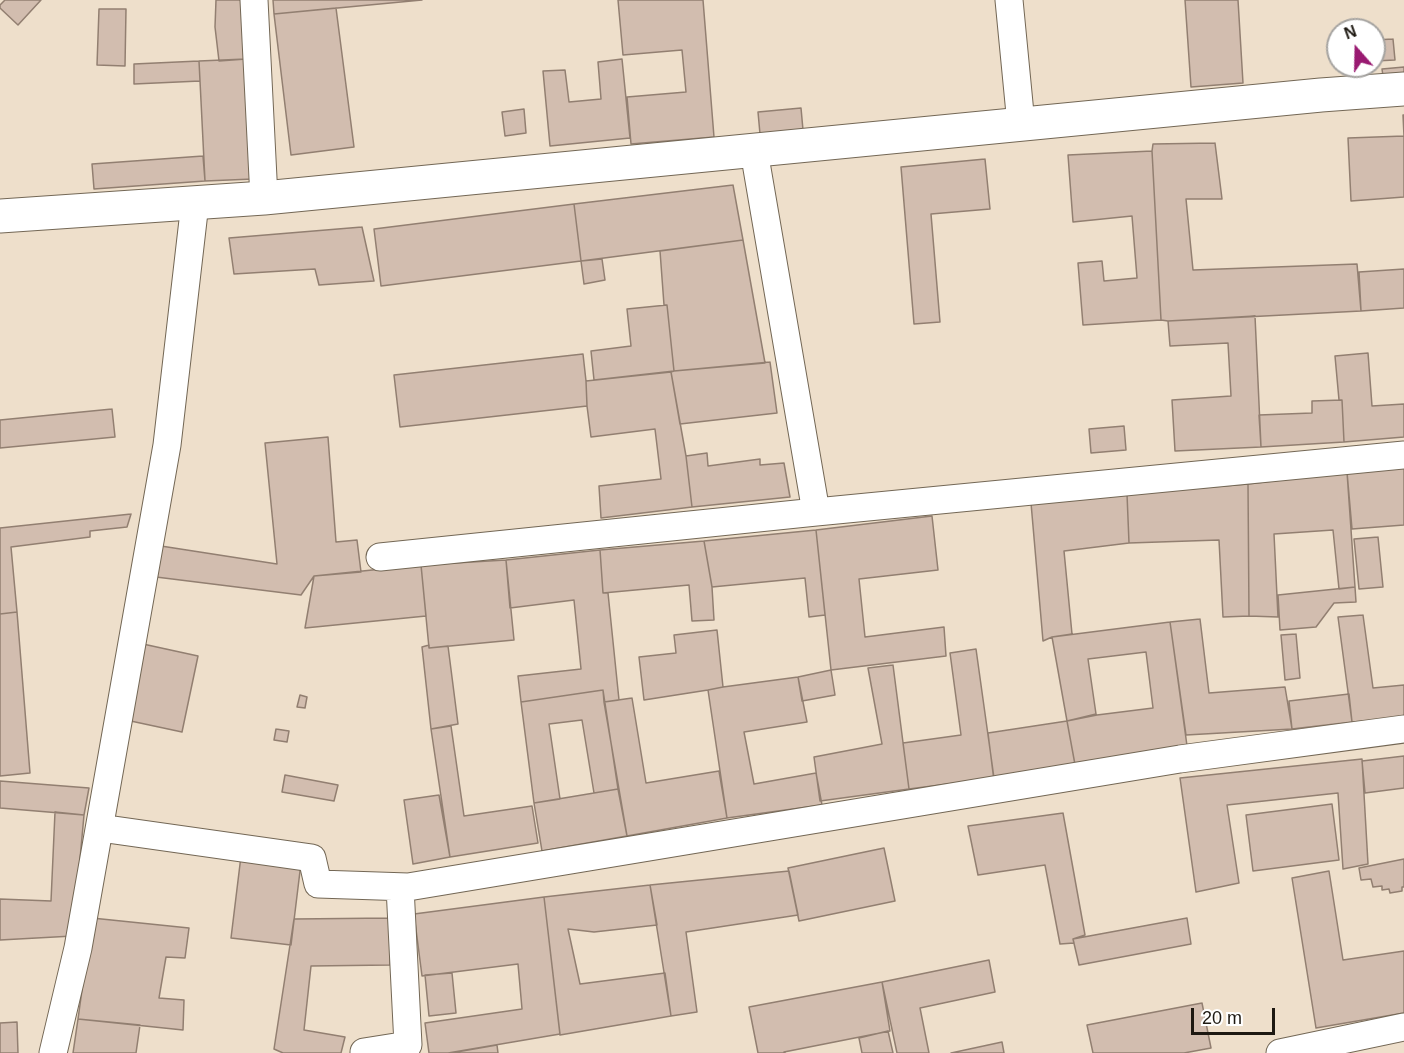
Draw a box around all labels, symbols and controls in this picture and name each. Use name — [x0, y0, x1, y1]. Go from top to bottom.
north arrow — [1326, 18, 1386, 78]
text: N — [1342, 23, 1359, 42]
scale bar — [1194, 996, 1278, 1034]
text: 20 m — [1202, 1008, 1242, 1028]

